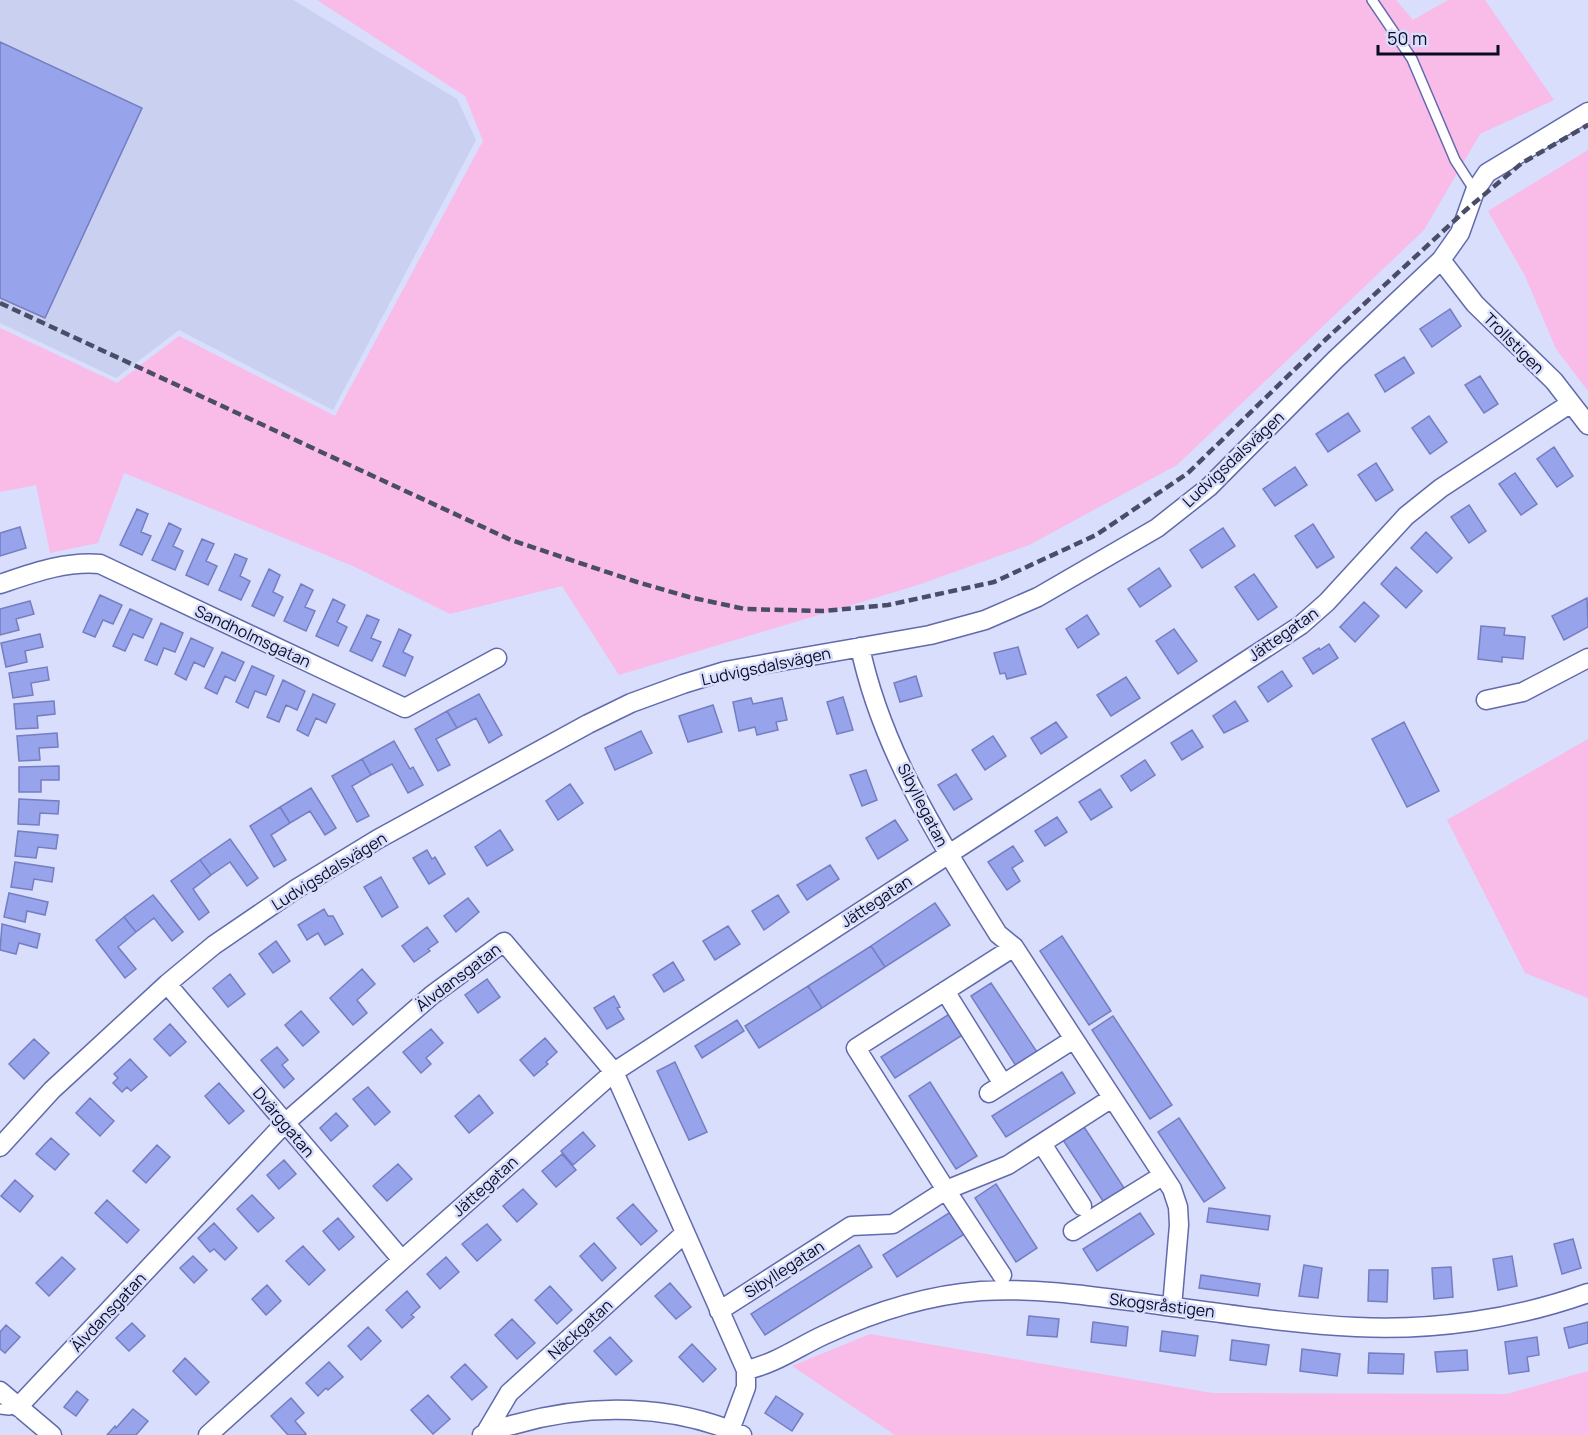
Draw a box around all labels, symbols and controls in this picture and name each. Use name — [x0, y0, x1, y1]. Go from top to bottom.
scale bar — [1378, 18, 1498, 56]
text: 50 m — [1387, 26, 1427, 50]
street label: Trollstigen — [1479, 308, 1549, 378]
street label: Ludvigsdalsvägen — [1177, 406, 1289, 512]
street label: Sandholmsgatan — [191, 600, 315, 672]
street label: Jättegatan — [1244, 602, 1322, 666]
street label: Ludvigsdalsvägen — [699, 642, 833, 690]
street label: Sibyllegatan — [893, 759, 953, 851]
street label: Ludvigsdalsvägen — [267, 827, 391, 915]
street label: Jättegatan — [836, 870, 916, 932]
street label: Älvdansgatan — [411, 938, 505, 1016]
street label: Dvärggatan — [248, 1082, 320, 1162]
street label: Jättegatan — [448, 1151, 522, 1221]
street label: Sibyllegatan — [740, 1235, 828, 1303]
street label: Älvdansgatan — [65, 1268, 151, 1356]
street label: Skogsråstigen — [1108, 1288, 1216, 1322]
street label: Näckgatan — [543, 1294, 617, 1364]

